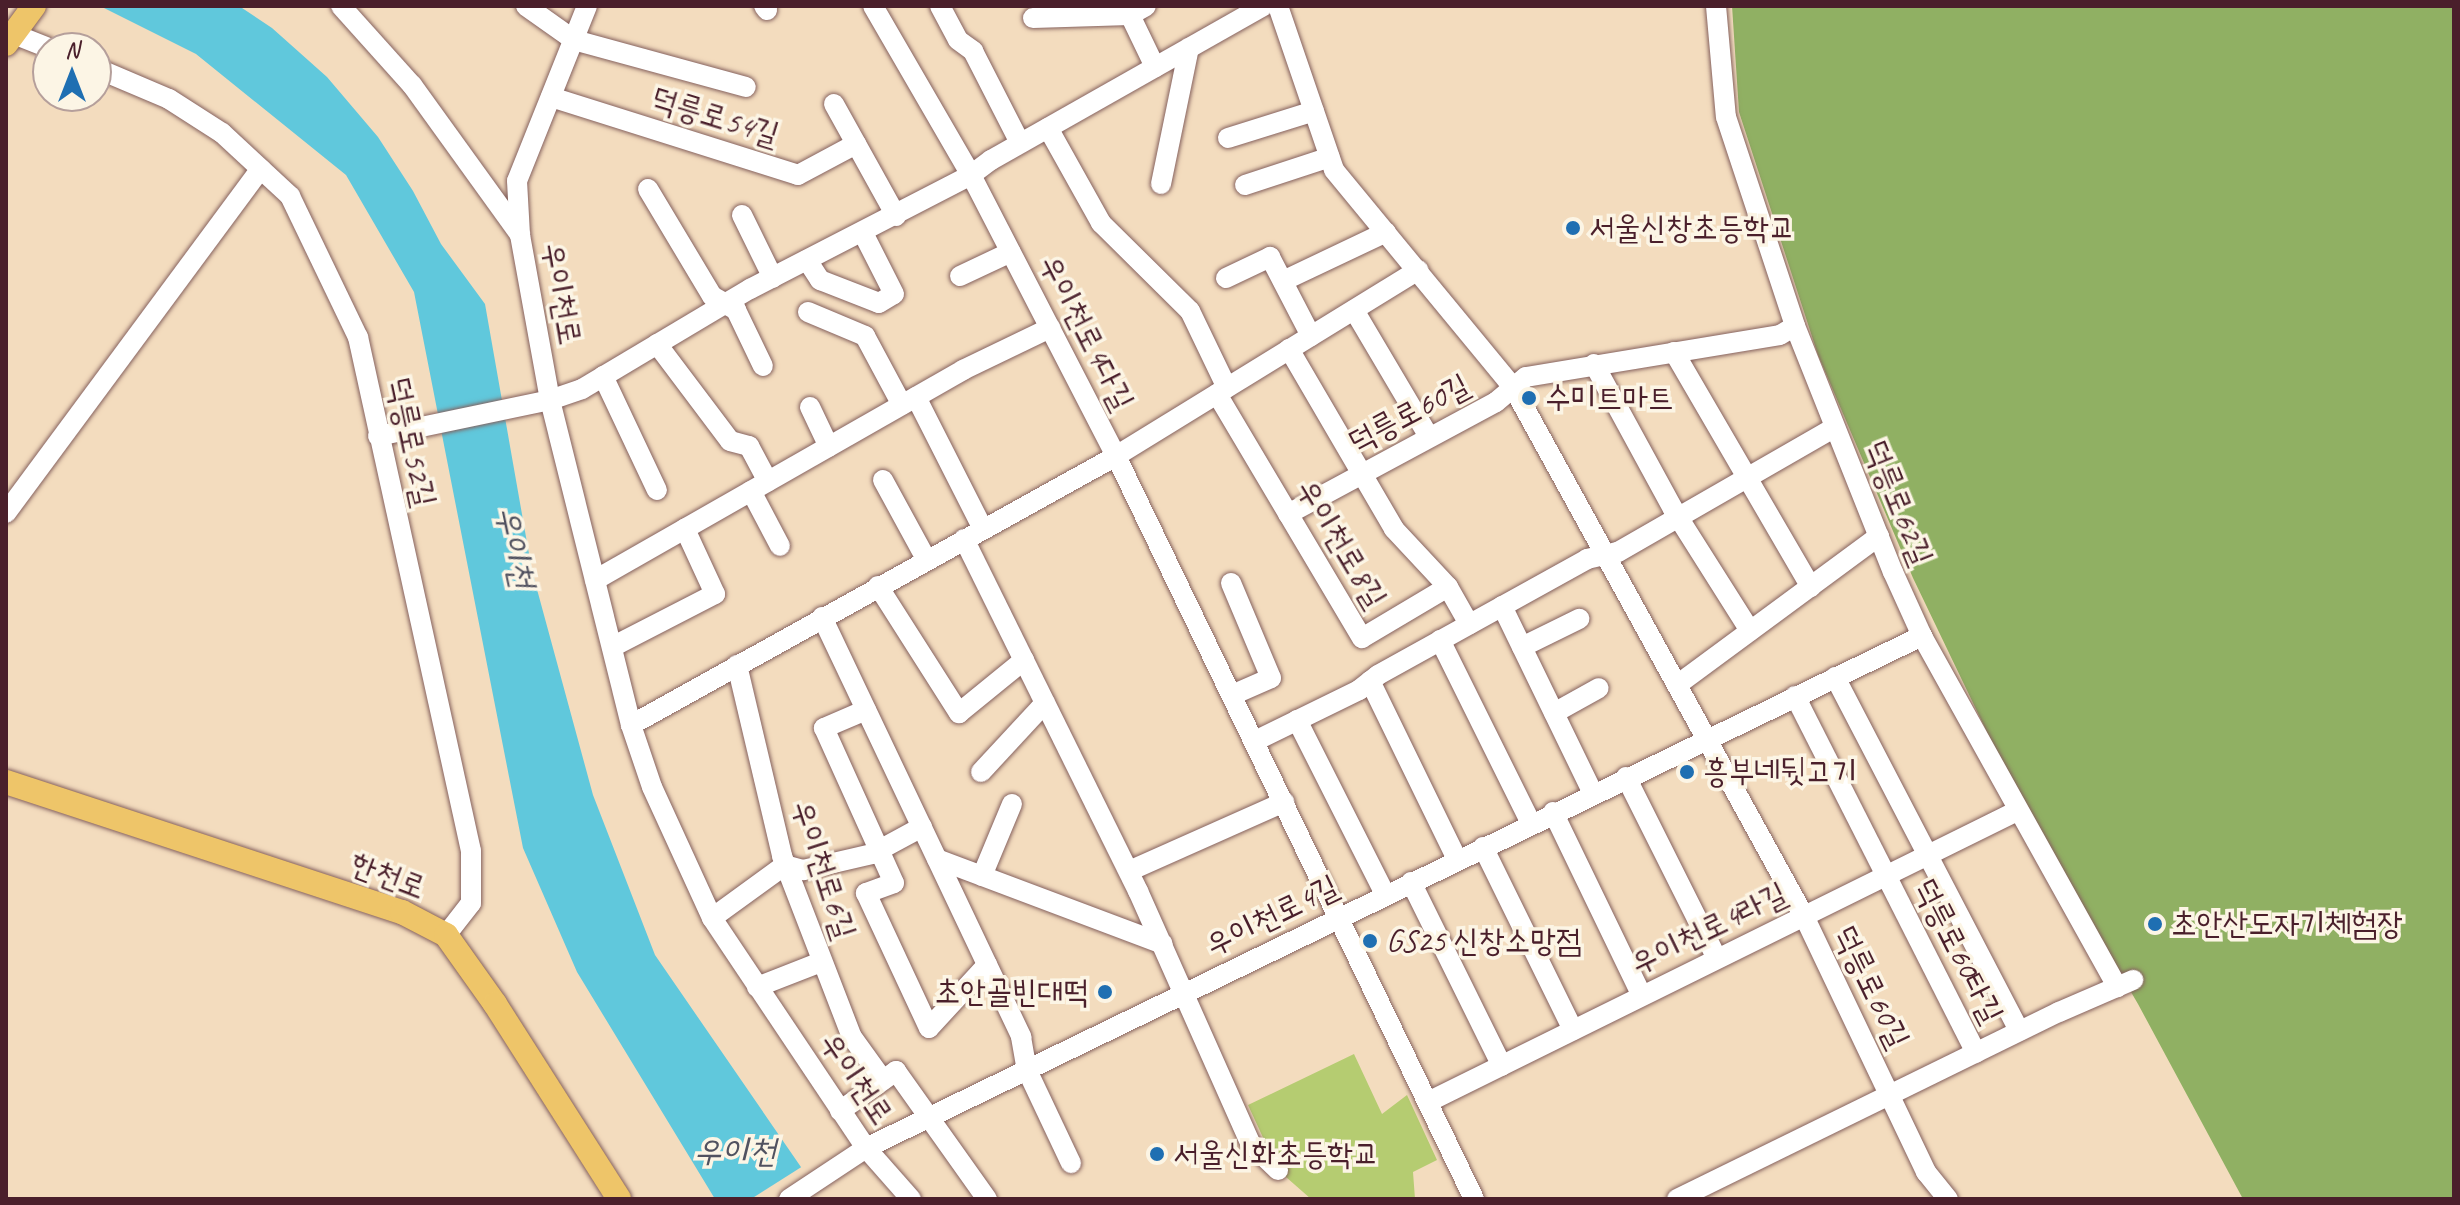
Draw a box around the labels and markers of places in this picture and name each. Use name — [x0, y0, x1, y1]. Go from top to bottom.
place label: 서울신창초등학교 — [1589, 209, 1795, 247]
marker: 서울신창초등학교 — [1564, 219, 1582, 237]
place label: 수미트마트 — [1545, 379, 1674, 417]
marker: 수미트마트 — [1520, 389, 1538, 407]
place label: 흥부네뒷고기 — [1703, 753, 1858, 791]
marker: 흥부네뒷고기 — [1678, 763, 1696, 781]
place label: 초안산도자기체험장 — [2171, 905, 2403, 943]
marker: 초안산도자기체험장 — [2146, 915, 2164, 933]
place label: GS25 신창소망점 — [1386, 922, 1582, 960]
marker: GS25 신창소망점 — [1361, 932, 1379, 950]
place label: 초안골빈대떡 — [934, 973, 1089, 1011]
marker: 초안골빈대떡 — [1096, 983, 1114, 1001]
place label: 서울신화초등학교 — [1173, 1135, 1379, 1173]
marker: 서울신화초등학교 — [1148, 1145, 1166, 1163]

